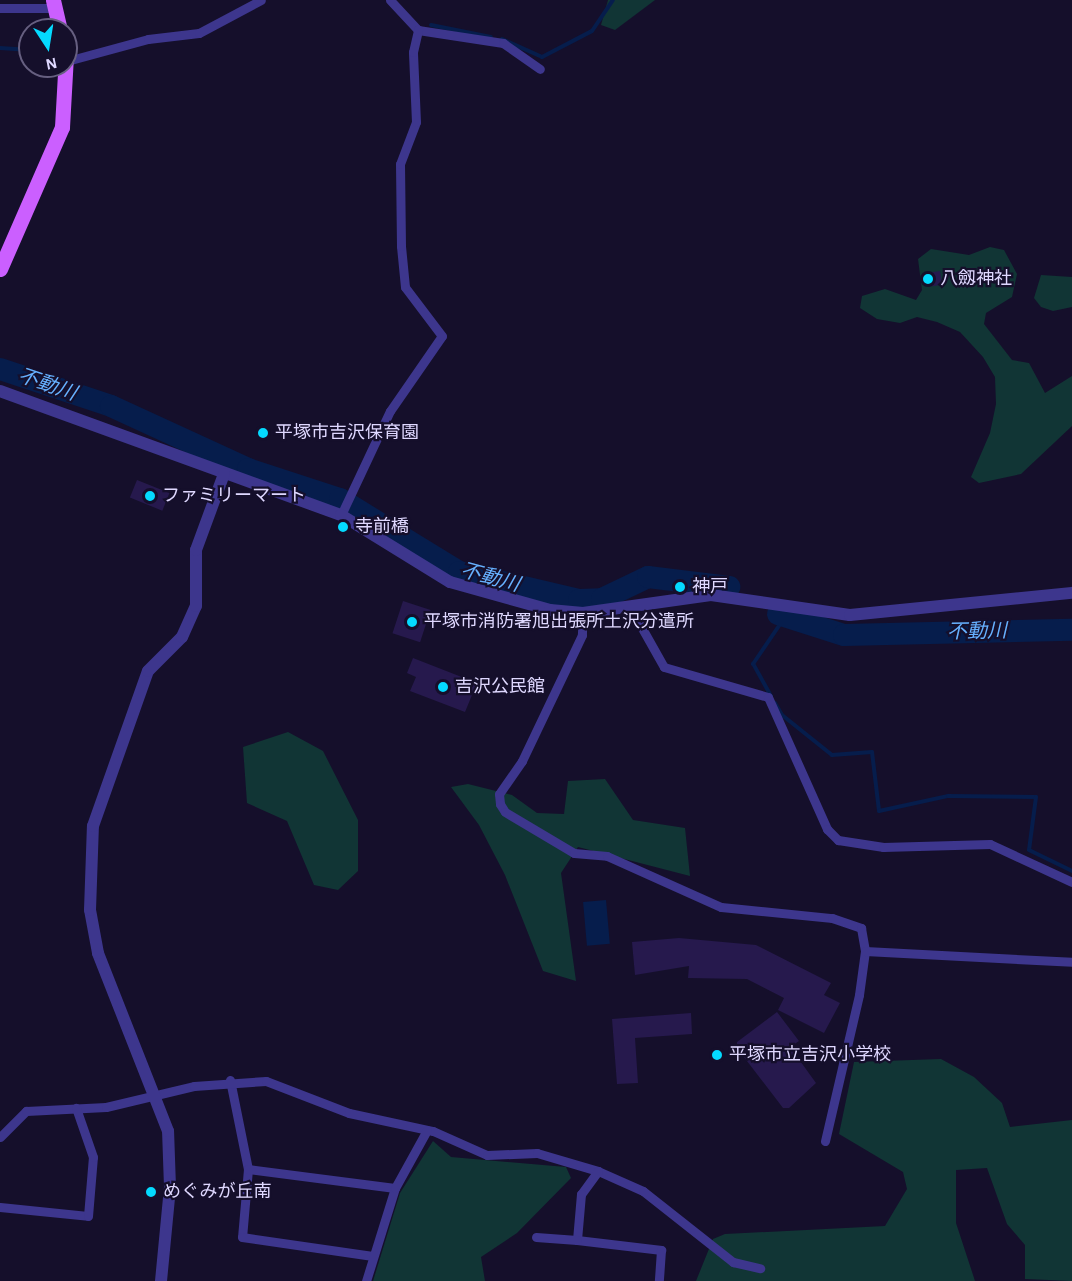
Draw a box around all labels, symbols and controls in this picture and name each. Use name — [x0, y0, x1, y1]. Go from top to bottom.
north arrow — [18, 18, 78, 78]
text: N — [44, 55, 58, 73]
place label: 八劔神社 — [940, 268, 1012, 290]
marker: 八劔神社 — [921, 272, 935, 286]
water label: 不動川 — [15, 364, 79, 406]
place label: 平塚市吉沢保育園 — [275, 422, 419, 444]
marker: 平塚市吉沢保育園 — [256, 426, 270, 440]
place label: ファミリーマート — [162, 485, 306, 507]
marker: ファミリーマート — [143, 489, 157, 503]
place label: 寺前橋 — [355, 516, 409, 538]
marker: 寺前橋 — [336, 520, 350, 534]
water label: 不動川 — [458, 559, 522, 597]
place label: 神戸 — [692, 576, 728, 598]
marker: 神戸 — [673, 580, 687, 594]
place label: 平塚市消防署旭出張所土沢分遣所 — [424, 611, 694, 633]
marker: 平塚市消防署旭出張所土沢分遣所 — [405, 615, 419, 629]
water label: 不動川 — [947, 619, 1007, 645]
place label: 吉沢公民館 — [455, 676, 545, 698]
marker: 吉沢公民館 — [436, 680, 450, 694]
place label: 平塚市立吉沢小学校 — [729, 1044, 891, 1066]
marker: 平塚市立吉沢小学校 — [710, 1048, 724, 1062]
place label: めぐみが丘南 — [163, 1181, 271, 1203]
marker: めぐみが丘南 — [144, 1185, 158, 1199]

